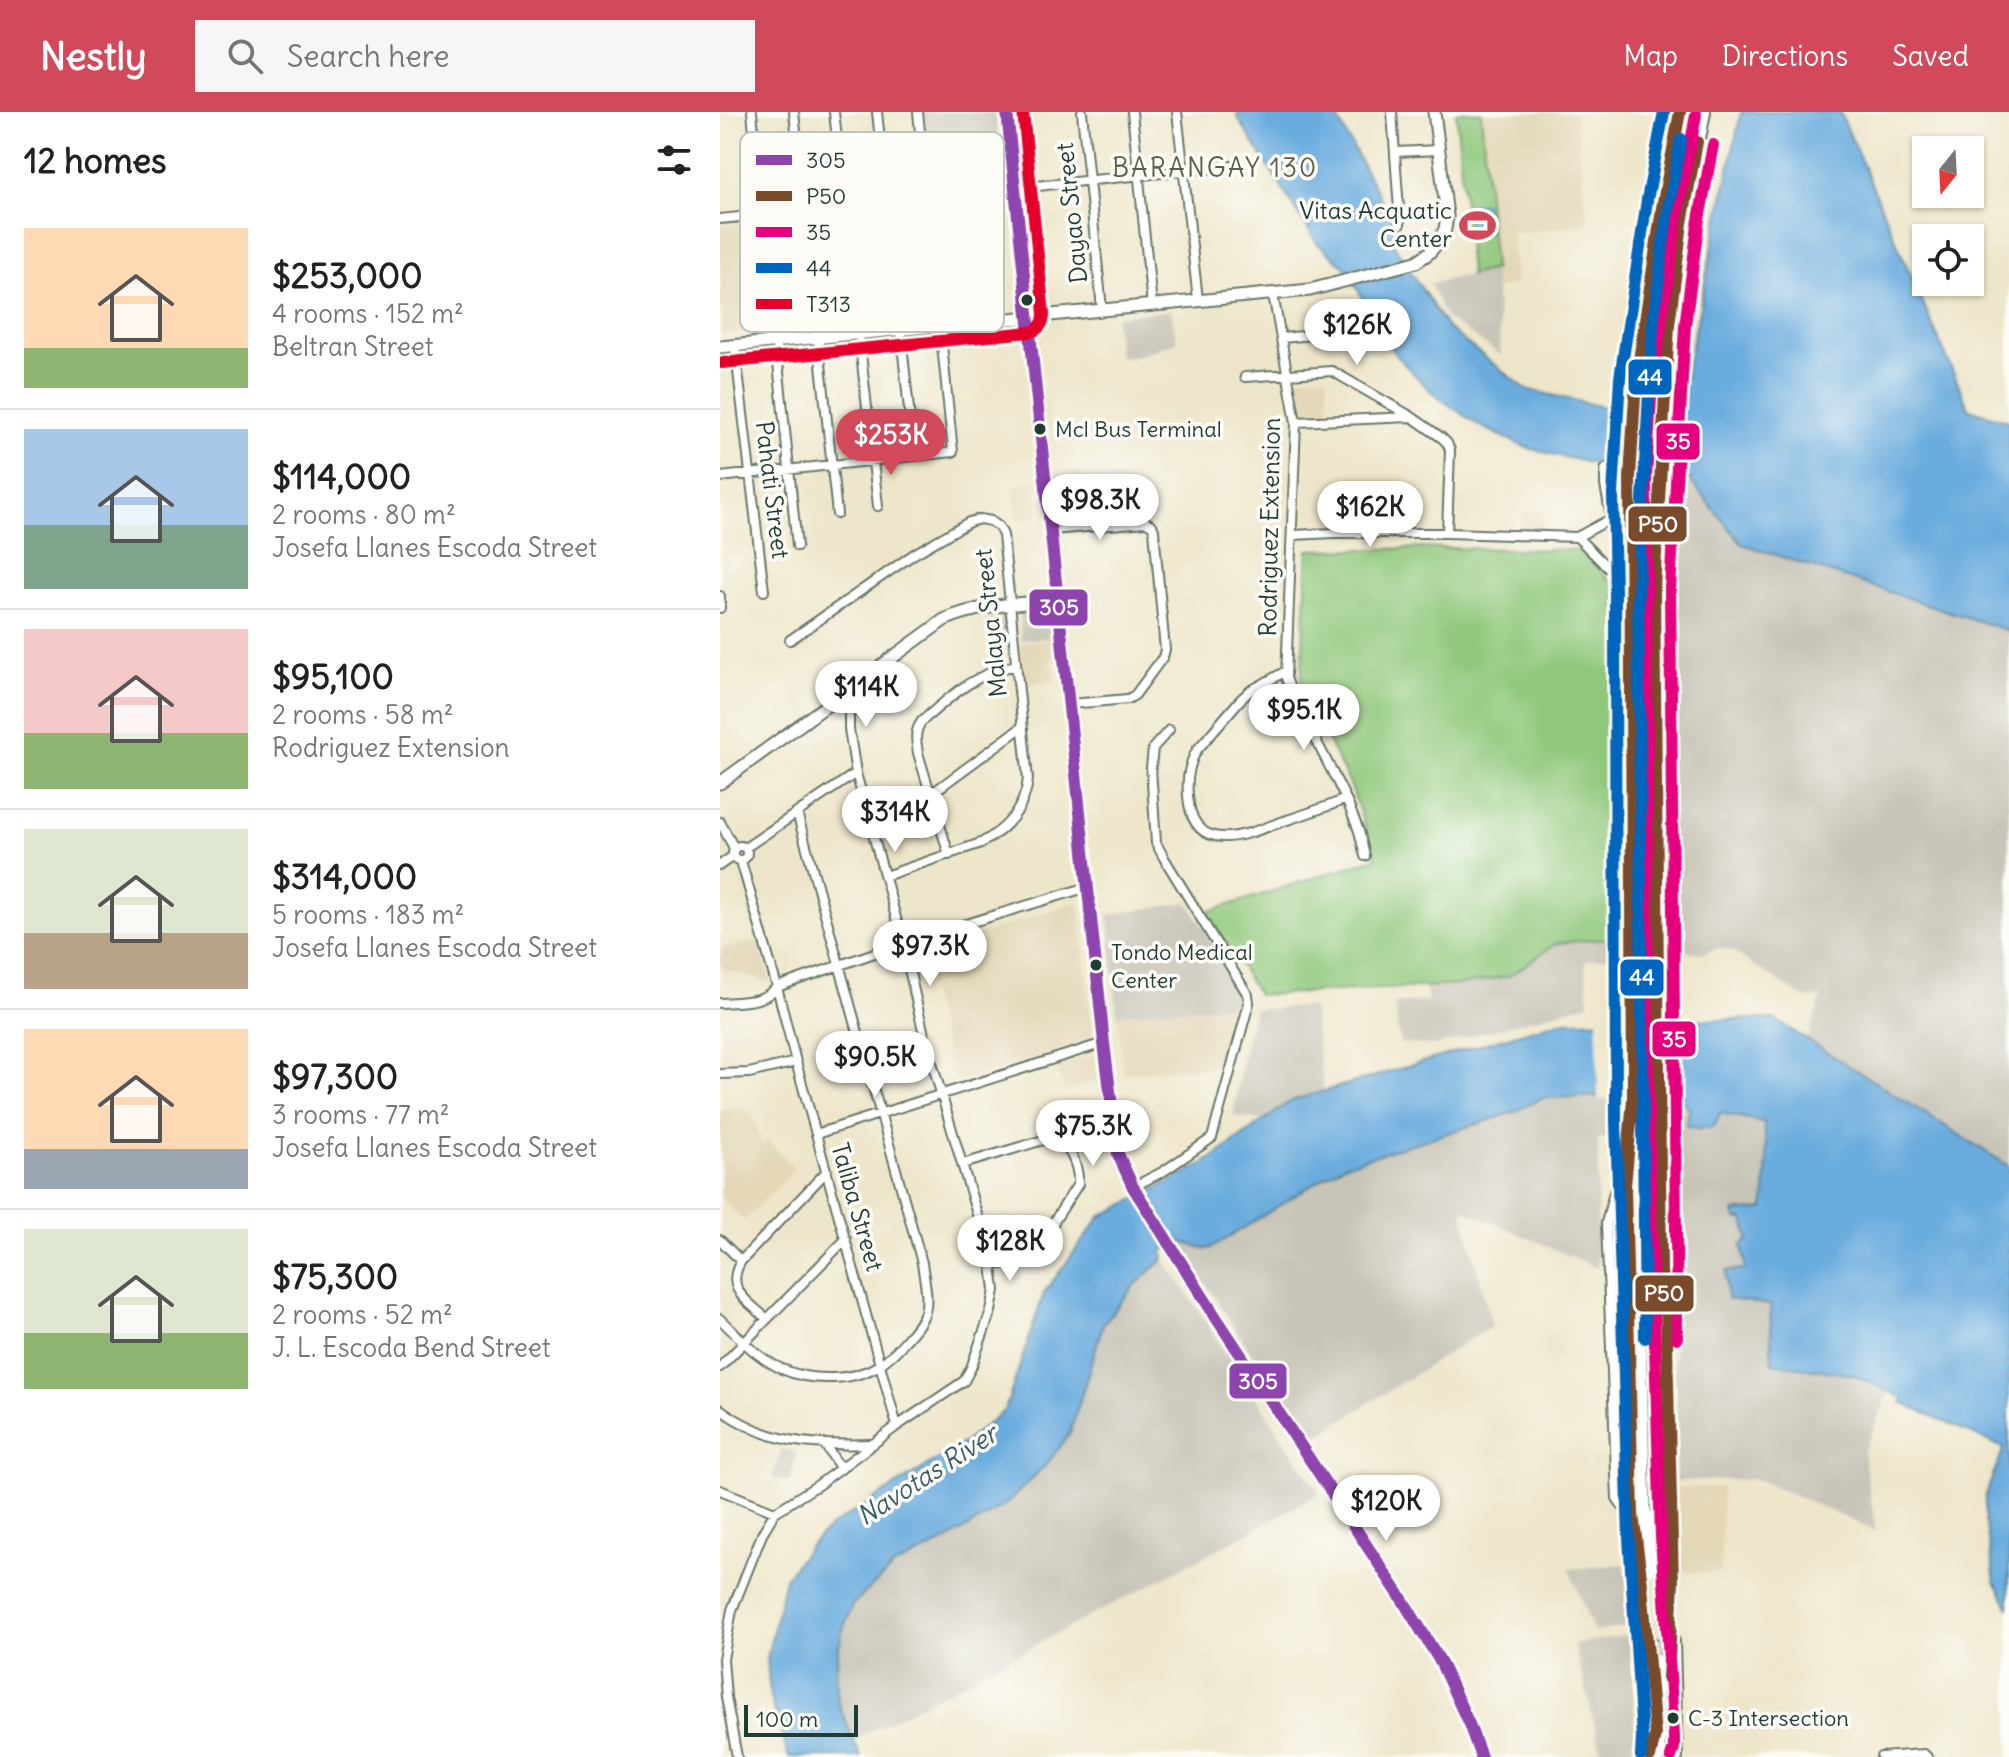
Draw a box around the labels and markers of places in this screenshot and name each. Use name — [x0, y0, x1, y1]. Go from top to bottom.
place label: Vitas Acquatic Center — [1299, 195, 1452, 253]
sports icon: Vitas Acquatic Center — [1459, 206, 1497, 244]
unlabelled marker — [1019, 292, 1035, 308]
pin: $126K — [1301, 299, 1413, 367]
pin: $253K — [835, 409, 947, 477]
place label: Mcl Bus Terminal — [1055, 415, 1222, 443]
marker: Mcl Bus Terminal — [1032, 421, 1048, 437]
pin: $98.3K — [1035, 474, 1165, 542]
pin: $162K — [1314, 481, 1426, 549]
pin: $114K — [810, 661, 922, 729]
pin: $95.1K — [1239, 684, 1369, 752]
pin: $314K — [839, 786, 951, 854]
pin: $97.3K — [865, 920, 995, 988]
place label: Tondo Medical Center — [1111, 938, 1253, 994]
marker: Tondo Medical Center — [1088, 957, 1104, 973]
pin: $90.5K — [810, 1031, 940, 1099]
pin: $75.3K — [1028, 1100, 1158, 1168]
pin: $128K — [954, 1215, 1066, 1283]
pin: $120K — [1330, 1475, 1442, 1543]
place label: C-3 Intersection — [1688, 1704, 1849, 1732]
marker: C-3 Intersection — [1665, 1710, 1681, 1726]

